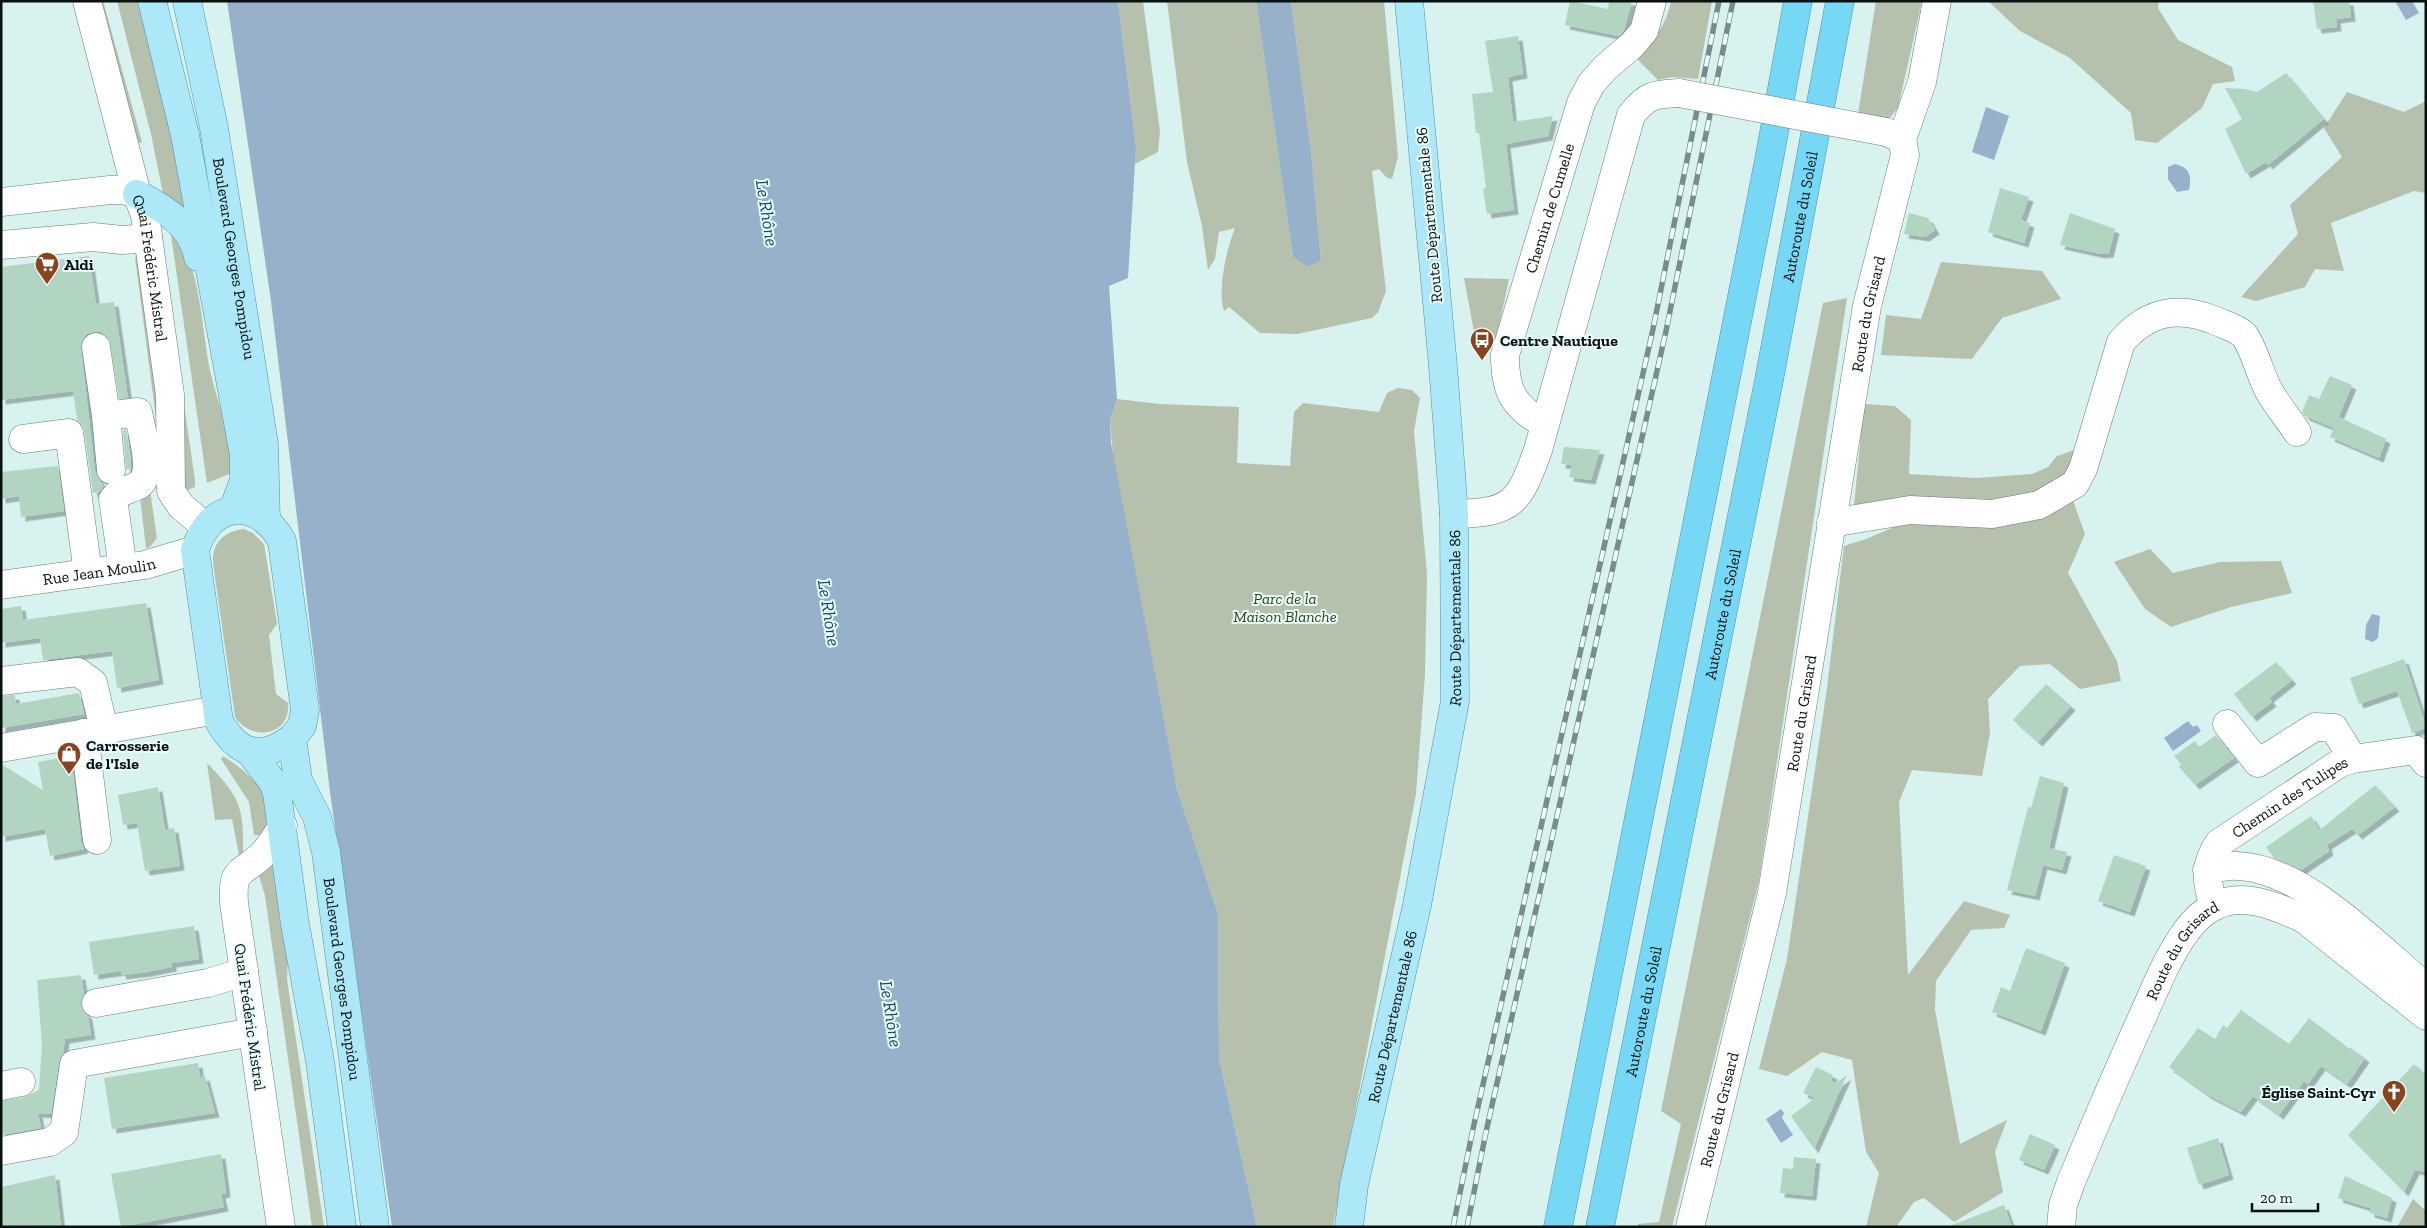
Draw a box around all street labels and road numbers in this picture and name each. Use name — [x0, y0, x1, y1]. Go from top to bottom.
street label: Route Départementale 86 — [1412, 126, 1446, 304]
street label: Chemin de Cumelle — [1521, 141, 1578, 275]
street label: Autoroute du Soleil — [1778, 149, 1821, 284]
street label: Boulevard Georges Pompidou — [209, 156, 260, 361]
street label: Quai Frédéric Mistral — [129, 192, 172, 343]
street label: Route du Grisard — [1847, 254, 1889, 373]
street label: Route Départementale 86 — [1445, 530, 1465, 708]
street label: Autoroute du Soleil — [1700, 547, 1745, 681]
street label: Rue Jean Moulin — [42, 553, 158, 589]
street label: Route du Grisard — [1782, 653, 1820, 773]
street label: Chemin des Tulipes — [2228, 752, 2350, 842]
street label: Boulevard Georges Pompidou — [320, 876, 365, 1081]
street label: Route du Grisard — [2142, 896, 2222, 1003]
street label: Route Départementale 86 — [1363, 928, 1421, 1105]
street label: Quai Frédéric Mistral — [230, 942, 270, 1092]
street label: Autoroute du Soleil — [1621, 944, 1665, 1078]
street label: Route du Grisard — [1696, 1050, 1742, 1169]

